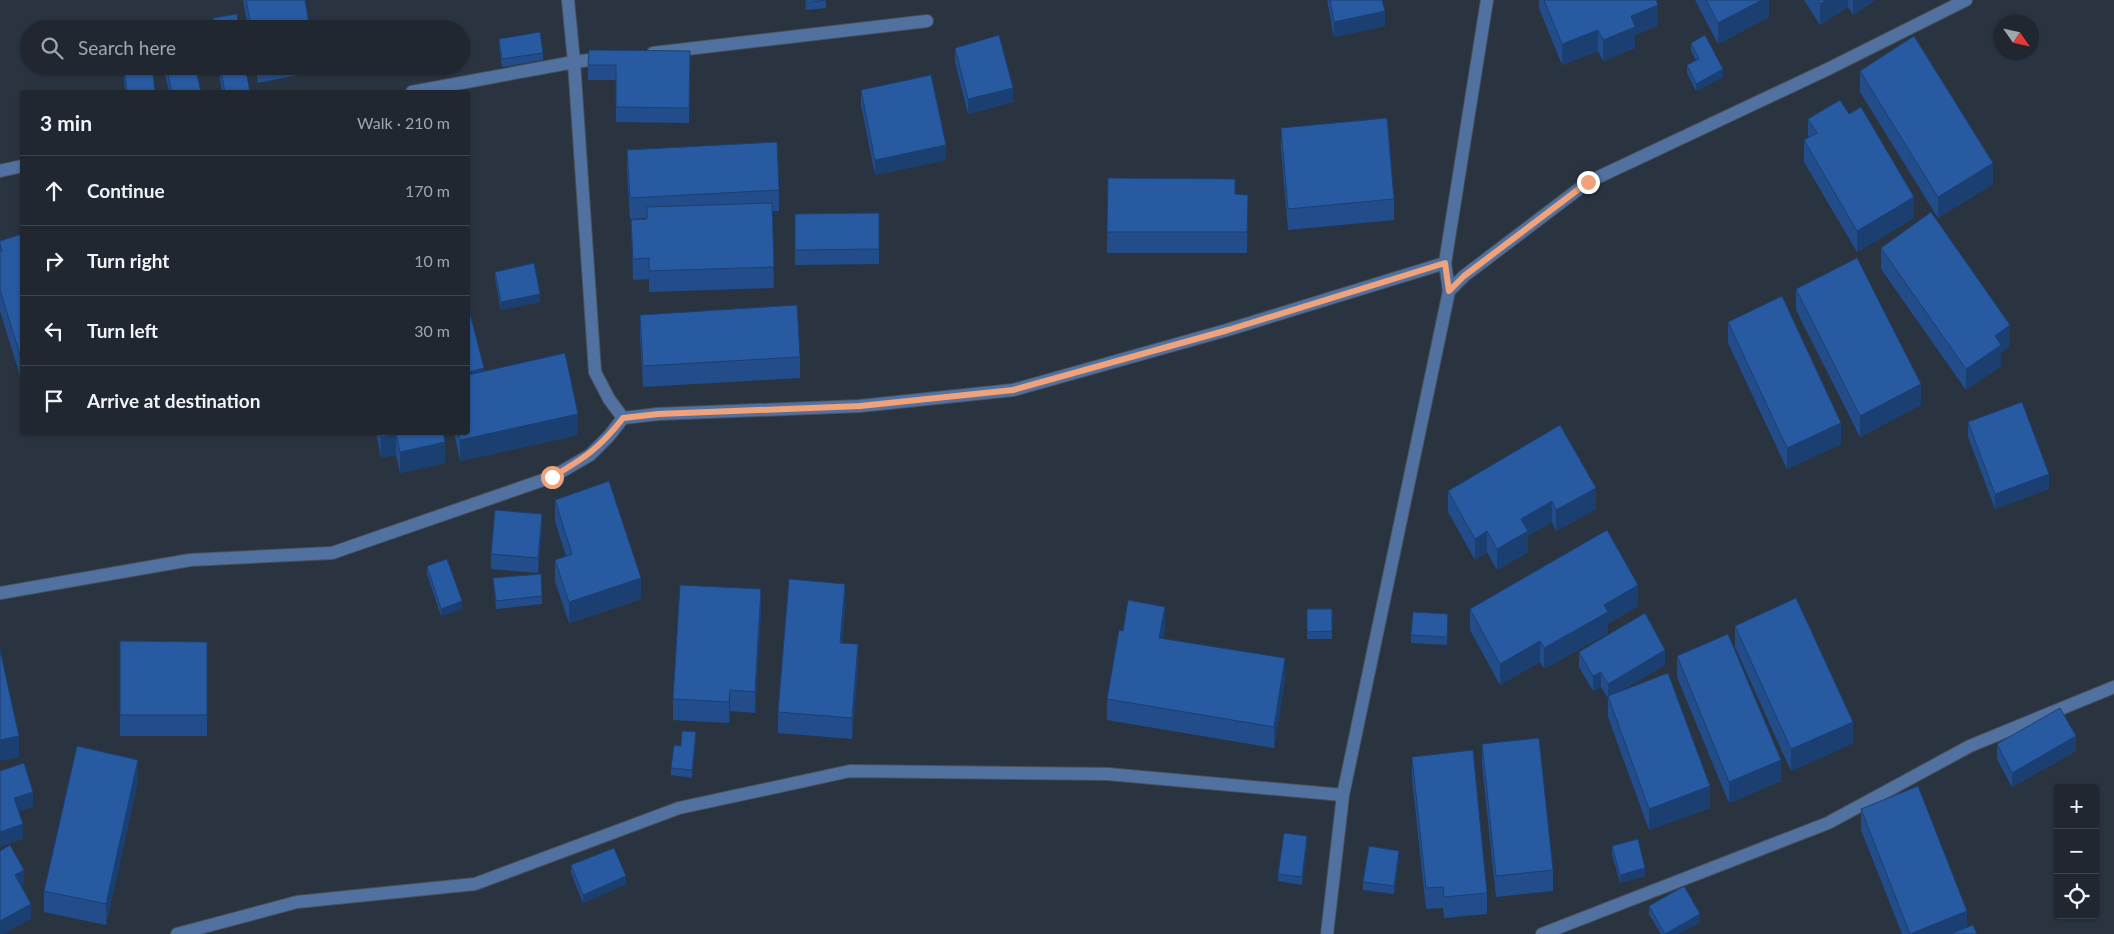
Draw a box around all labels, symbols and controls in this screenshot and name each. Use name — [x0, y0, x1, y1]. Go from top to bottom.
north arrow — [1994, 15, 2039, 60]
search box — [20, 20, 470, 75]
icon: search — [38, 34, 66, 62]
text: Search here — [78, 36, 176, 59]
text: 3 min — [40, 110, 92, 135]
text: Walk · 210 m — [357, 113, 450, 132]
route end — [1577, 171, 1600, 194]
icon: ahead — [40, 177, 68, 205]
text: Continue — [87, 179, 165, 202]
text: 170 m — [405, 181, 450, 200]
icon: right — [40, 247, 68, 275]
text: Turn right — [87, 249, 169, 272]
text: 10 m — [414, 251, 450, 270]
icon: left — [40, 317, 68, 345]
text: Turn left — [87, 319, 158, 342]
text: 30 m — [414, 321, 450, 340]
icon: arrive — [40, 387, 68, 415]
text: Arrive at destination — [87, 389, 260, 412]
route start — [541, 466, 564, 489]
map controls — [2054, 784, 2099, 919]
button: + — [2054, 784, 2099, 829]
button: − — [2054, 829, 2099, 874]
button: locate — [2054, 874, 2099, 919]

